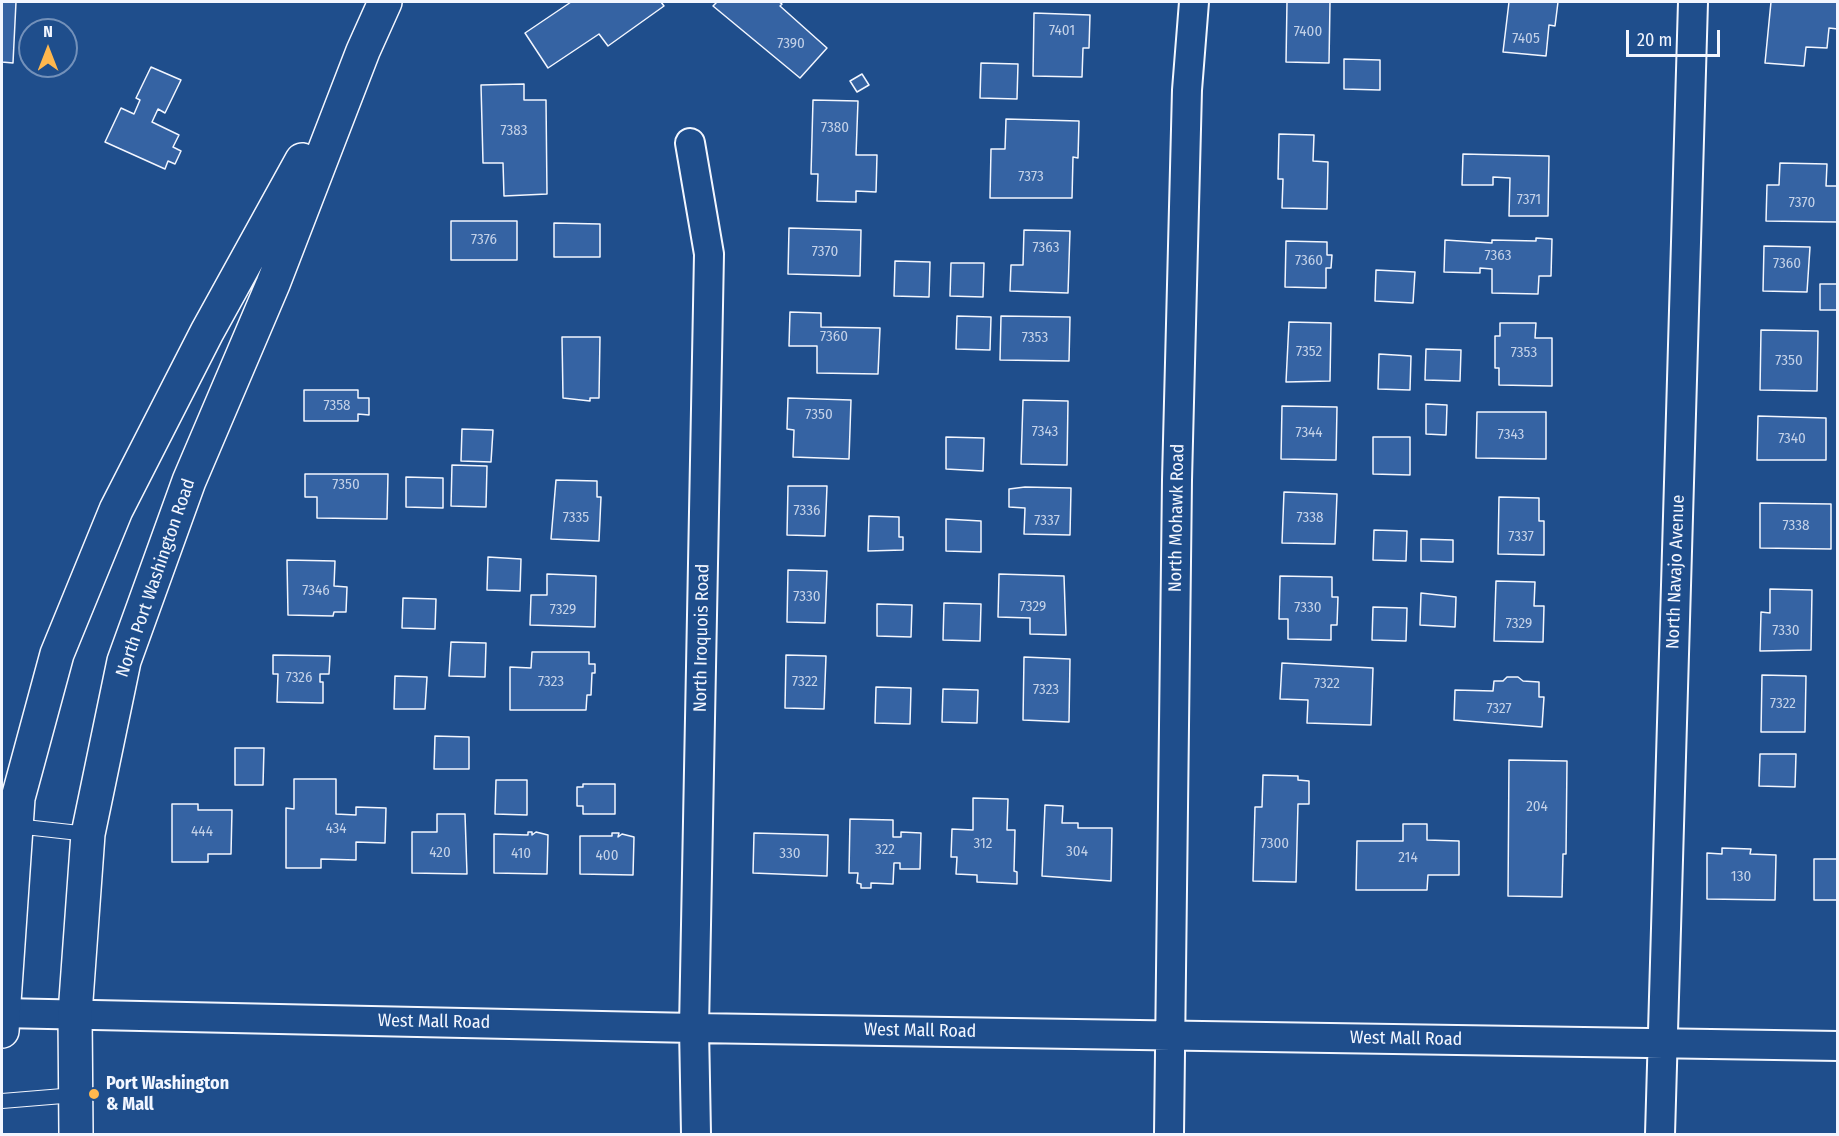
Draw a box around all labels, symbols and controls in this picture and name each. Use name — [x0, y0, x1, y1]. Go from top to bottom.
north arrow — [18, 18, 78, 78]
scale bar — [1629, 18, 1724, 56]
text: N — [43, 22, 53, 41]
house number: 7401 — [1049, 22, 1075, 40]
house number: 7400 — [1294, 23, 1322, 41]
text: 20 m — [1637, 29, 1672, 51]
house number: 7405 — [1512, 30, 1540, 48]
house number: 7390 — [777, 35, 805, 53]
house number: 7380 — [821, 119, 849, 137]
house number: 7383 — [501, 122, 527, 140]
house number: 7373 — [1018, 168, 1044, 186]
house number: 7371 — [1517, 191, 1541, 209]
house number: 7370 — [1789, 194, 1815, 212]
house number: 7376 — [471, 231, 497, 249]
house number: 7363 — [1033, 239, 1059, 257]
house number: 7370 — [812, 243, 838, 261]
house number: 7363 — [1485, 247, 1511, 265]
house number: 7360 — [1295, 252, 1323, 270]
house number: 7360 — [1773, 255, 1801, 273]
house number: 7360 — [820, 328, 848, 346]
house number: 7353 — [1022, 329, 1048, 347]
house number: 7352 — [1296, 343, 1322, 361]
house number: 7353 — [1511, 344, 1537, 362]
house number: 7350 — [1775, 352, 1803, 370]
house number: 7358 — [323, 397, 351, 415]
house number: 7350 — [805, 406, 833, 424]
house number: 7343 — [1032, 423, 1058, 441]
house number: 7344 — [1295, 424, 1323, 442]
house number: 7343 — [1498, 426, 1524, 444]
house number: 7340 — [1778, 430, 1806, 448]
street label: North Mohawk Road — [1165, 444, 1189, 592]
street label: North Port Washington Road — [112, 476, 200, 680]
house number: 7350 — [332, 476, 360, 494]
street label: North Navajo Avenue — [1663, 494, 1689, 650]
house number: 7336 — [794, 502, 820, 520]
house number: 7335 — [563, 509, 589, 527]
house number: 7338 — [1297, 509, 1323, 527]
house number: 7337 — [1034, 512, 1060, 530]
house number: 7338 — [1783, 517, 1809, 535]
house number: 7337 — [1508, 528, 1534, 546]
street label: North Iroquois Road — [690, 564, 714, 712]
house number: 7346 — [302, 582, 330, 600]
house number: 7330 — [793, 588, 821, 606]
house number: 7329 — [1020, 598, 1046, 616]
house number: 7330 — [1294, 599, 1322, 617]
house number: 7329 — [550, 601, 576, 619]
house number: 7329 — [1506, 615, 1532, 633]
house number: 7330 — [1772, 622, 1800, 640]
house number: 7326 — [286, 669, 312, 687]
house number: 7323 — [538, 673, 564, 691]
house number: 7322 — [792, 673, 818, 691]
house number: 7322 — [1314, 675, 1340, 693]
house number: 7323 — [1033, 681, 1059, 699]
house number: 7322 — [1770, 695, 1796, 713]
house number: 7327 — [1486, 700, 1512, 718]
house number: 204 — [1526, 798, 1548, 816]
house number: 434 — [326, 820, 346, 838]
house number: 444 — [191, 823, 213, 841]
house number: 312 — [974, 835, 992, 853]
house number: 7300 — [1261, 835, 1289, 853]
house number: 322 — [875, 841, 895, 859]
house number: 304 — [1066, 843, 1088, 861]
house number: 420 — [429, 844, 451, 862]
house number: 410 — [511, 845, 531, 863]
house number: 330 — [779, 845, 801, 863]
house number: 400 — [596, 847, 618, 865]
house number: 214 — [1398, 849, 1418, 867]
house number: 130 — [1731, 868, 1751, 886]
street label: West Mall Road — [378, 1010, 490, 1034]
street label: West Mall Road — [864, 1019, 976, 1043]
street label: West Mall Road — [1350, 1027, 1462, 1051]
place label: Port Washington & Mall — [106, 1073, 229, 1116]
marker: Port Washington & Mall — [87, 1087, 101, 1101]

